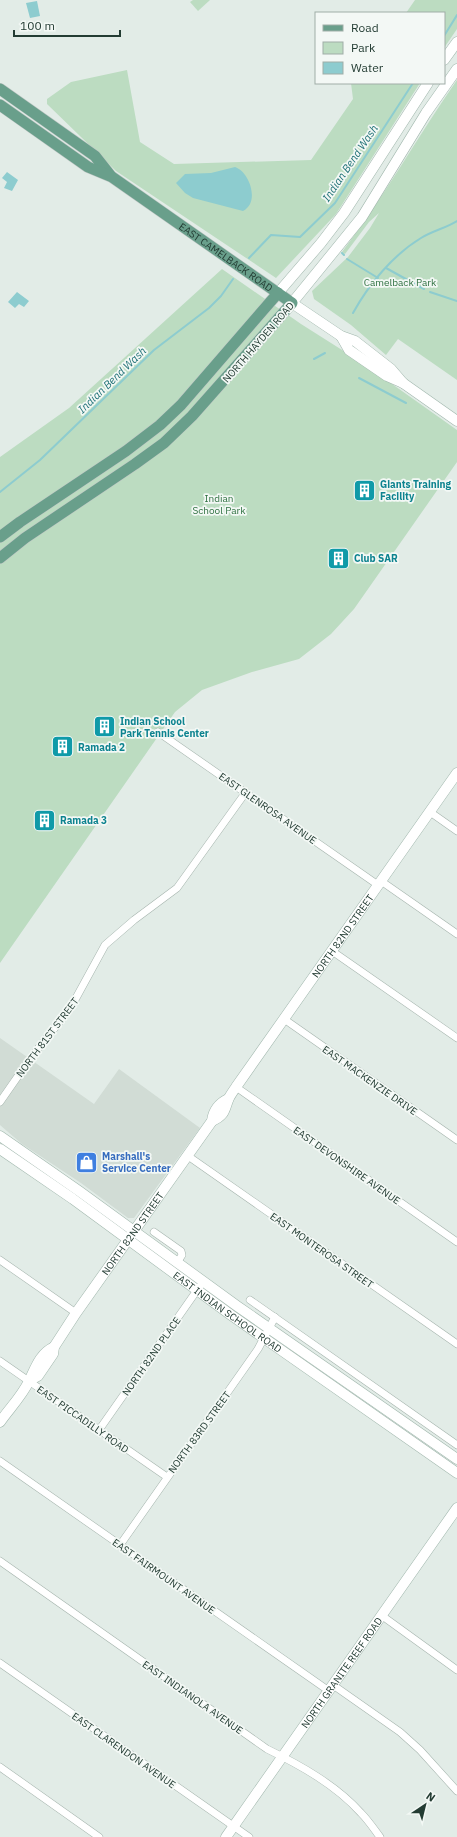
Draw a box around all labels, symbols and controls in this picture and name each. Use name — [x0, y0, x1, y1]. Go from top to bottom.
scale bar — [14, 12, 120, 38]
legend — [315, 12, 445, 84]
text: 100 m — [20, 18, 55, 33]
text: Road — [351, 20, 379, 35]
text: Park — [351, 40, 376, 55]
text: Water — [351, 60, 384, 75]
water label: Indian Bend Wash — [319, 122, 381, 204]
street label: EAST CAMELBACK ROAD — [176, 220, 276, 295]
park label: Camelback Park — [364, 276, 437, 289]
street label: NORTH HAYDEN ROAD — [220, 299, 297, 385]
water label: Indian Bend Wash — [75, 344, 149, 416]
building icon: Giants Training Facility — [351, 477, 377, 503]
place label: Giants Training Facility — [380, 478, 452, 503]
park label: Indian School Park — [192, 492, 246, 517]
building icon: Club SAR — [325, 545, 351, 571]
place label: Club SAR — [354, 552, 398, 565]
building icon: Indian School Park Tennis Center — [91, 714, 117, 740]
place label: Indian School Park Tennis Center — [120, 715, 209, 740]
building icon: Ramada 2 — [50, 734, 76, 760]
place label: Ramada 2 — [78, 741, 125, 754]
street label: EAST GLENROSA AVENUE — [216, 770, 319, 847]
building icon: Ramada 3 — [31, 807, 57, 833]
place label: Ramada 3 — [60, 814, 107, 827]
street label: NORTH 82ND STREET — [309, 892, 377, 980]
street label: NORTH 81ST STREET — [13, 995, 82, 1080]
street label: EAST MACKENZIE DRIVE — [320, 1043, 420, 1118]
street label: EAST DEVONSHIRE AVENUE — [291, 1123, 403, 1207]
shop icon: Marshall's Service Center — [74, 1149, 100, 1175]
place label: Marshall's Service Center — [102, 1150, 171, 1175]
street label: NORTH 82ND STREET — [99, 1189, 167, 1278]
street label: EAST MONTEROSA STREET — [268, 1210, 376, 1291]
street label: EAST INDIAN SCHOOL ROAD — [171, 1269, 285, 1356]
street label: NORTH 82ND PLACE — [119, 1314, 184, 1398]
street label: EAST PICCADILLY ROAD — [34, 1383, 131, 1456]
street label: NORTH 83RD STREET — [165, 1389, 234, 1476]
street label: EAST FAIRMOUNT AVENUE — [110, 1536, 218, 1617]
street label: NORTH GRANITE REEF ROAD — [298, 1615, 386, 1731]
street label: EAST INDIANOLA AVENUE — [140, 1658, 246, 1737]
street label: EAST CLARENDON AVENUE — [69, 1710, 178, 1791]
north arrow — [405, 1785, 445, 1825]
text: N — [423, 1789, 438, 1805]

